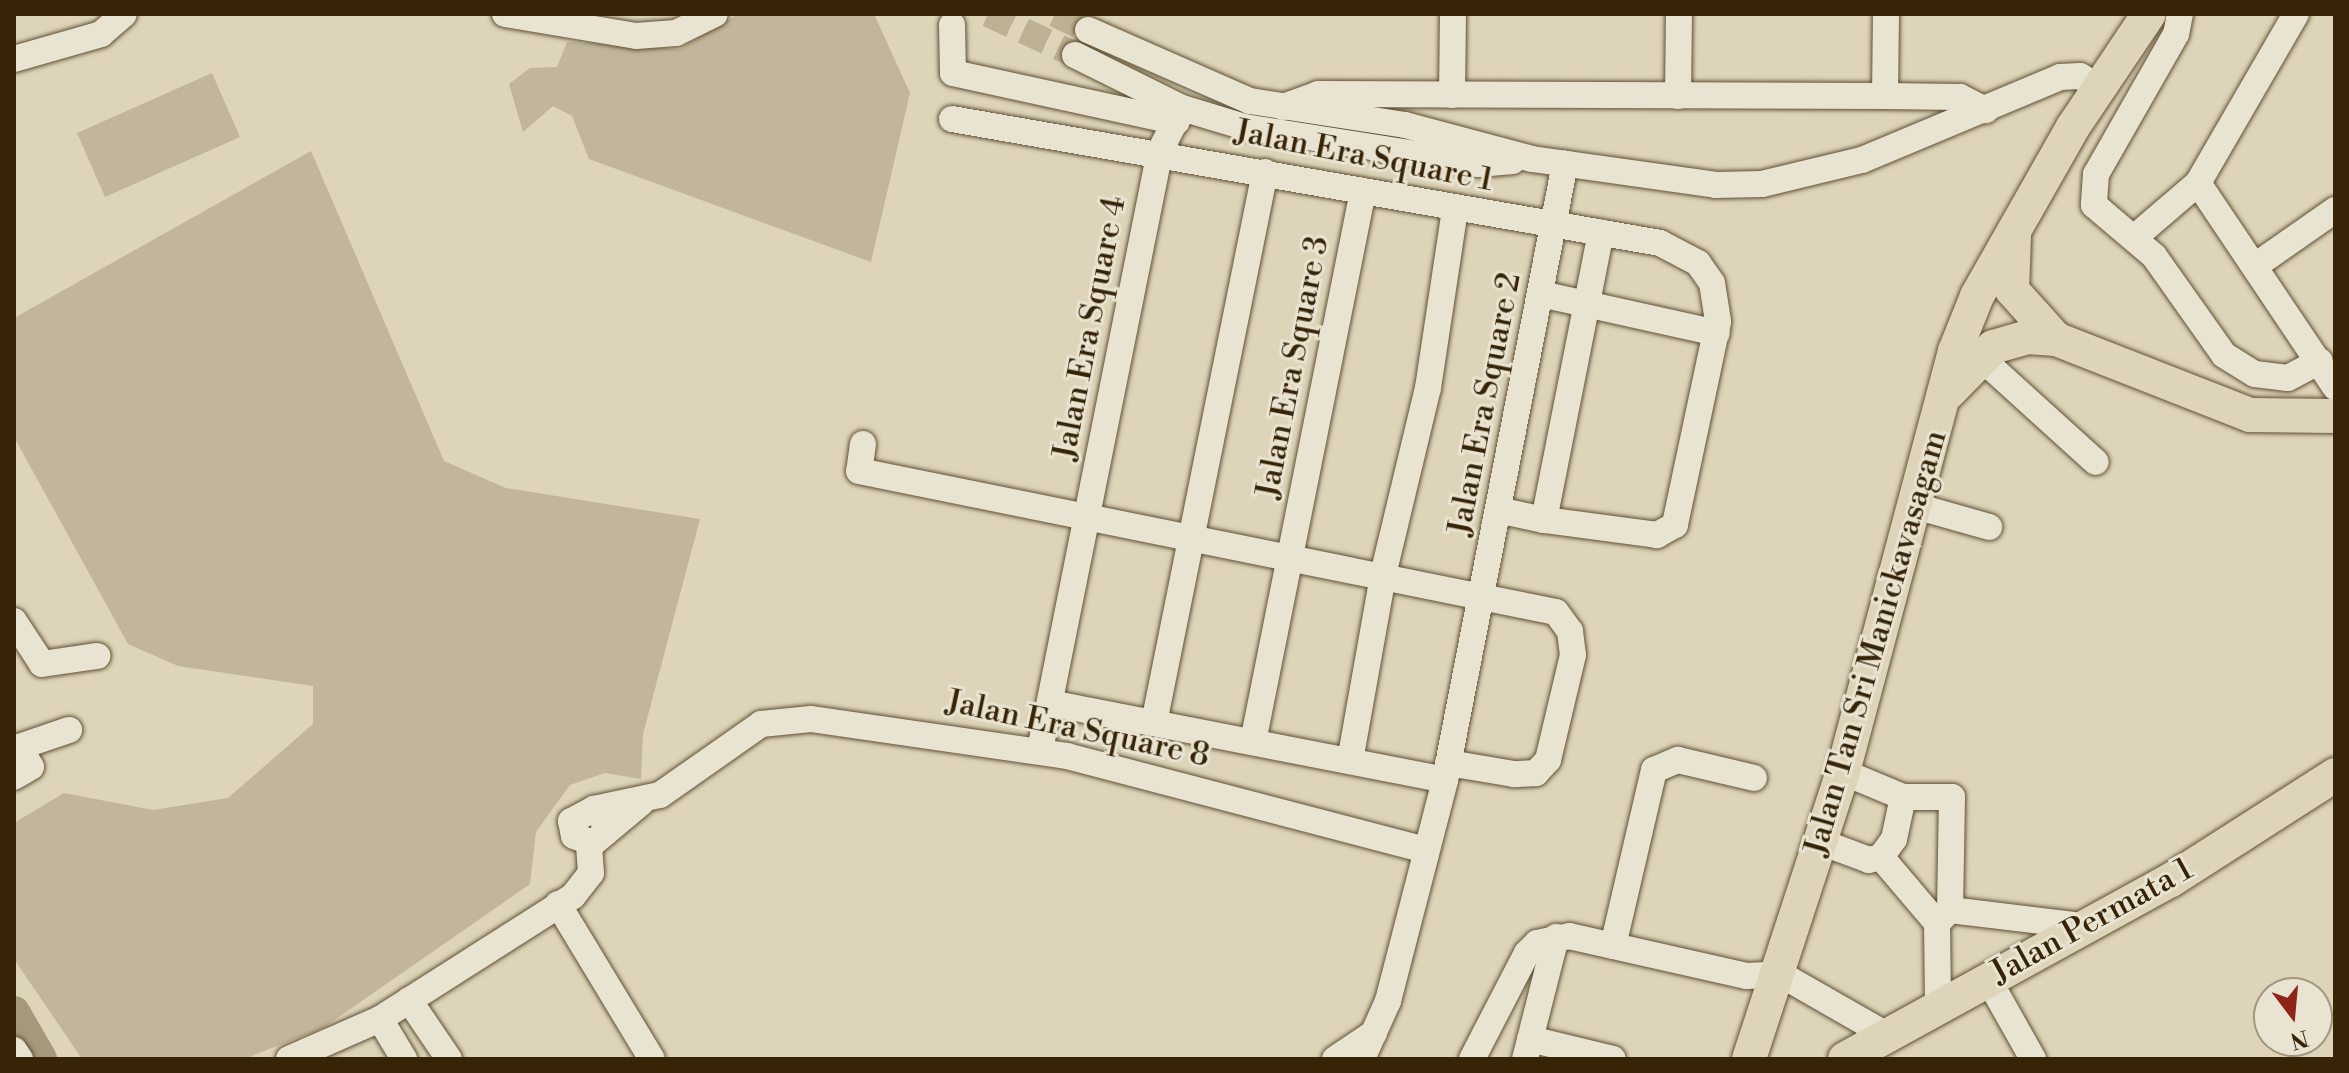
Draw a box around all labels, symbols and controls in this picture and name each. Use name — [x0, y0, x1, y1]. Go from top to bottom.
street label: Jalan Era Square 1 — [1232, 112, 1496, 200]
street label: Jalan Era Square 4 — [1046, 193, 1134, 463]
street label: Jalan Era Square 3 — [1249, 233, 1337, 501]
street label: Jalan Era Square 2 — [1441, 269, 1529, 539]
street label: Jalan Tan Sri Manickavasagam — [1797, 426, 1955, 860]
street label: Jalan Era Square 8 — [943, 682, 1213, 776]
street label: Jalan Permata 1 — [1985, 850, 2199, 992]
north arrow — [2253, 977, 2333, 1057]
text: N — [2287, 1023, 2311, 1054]

